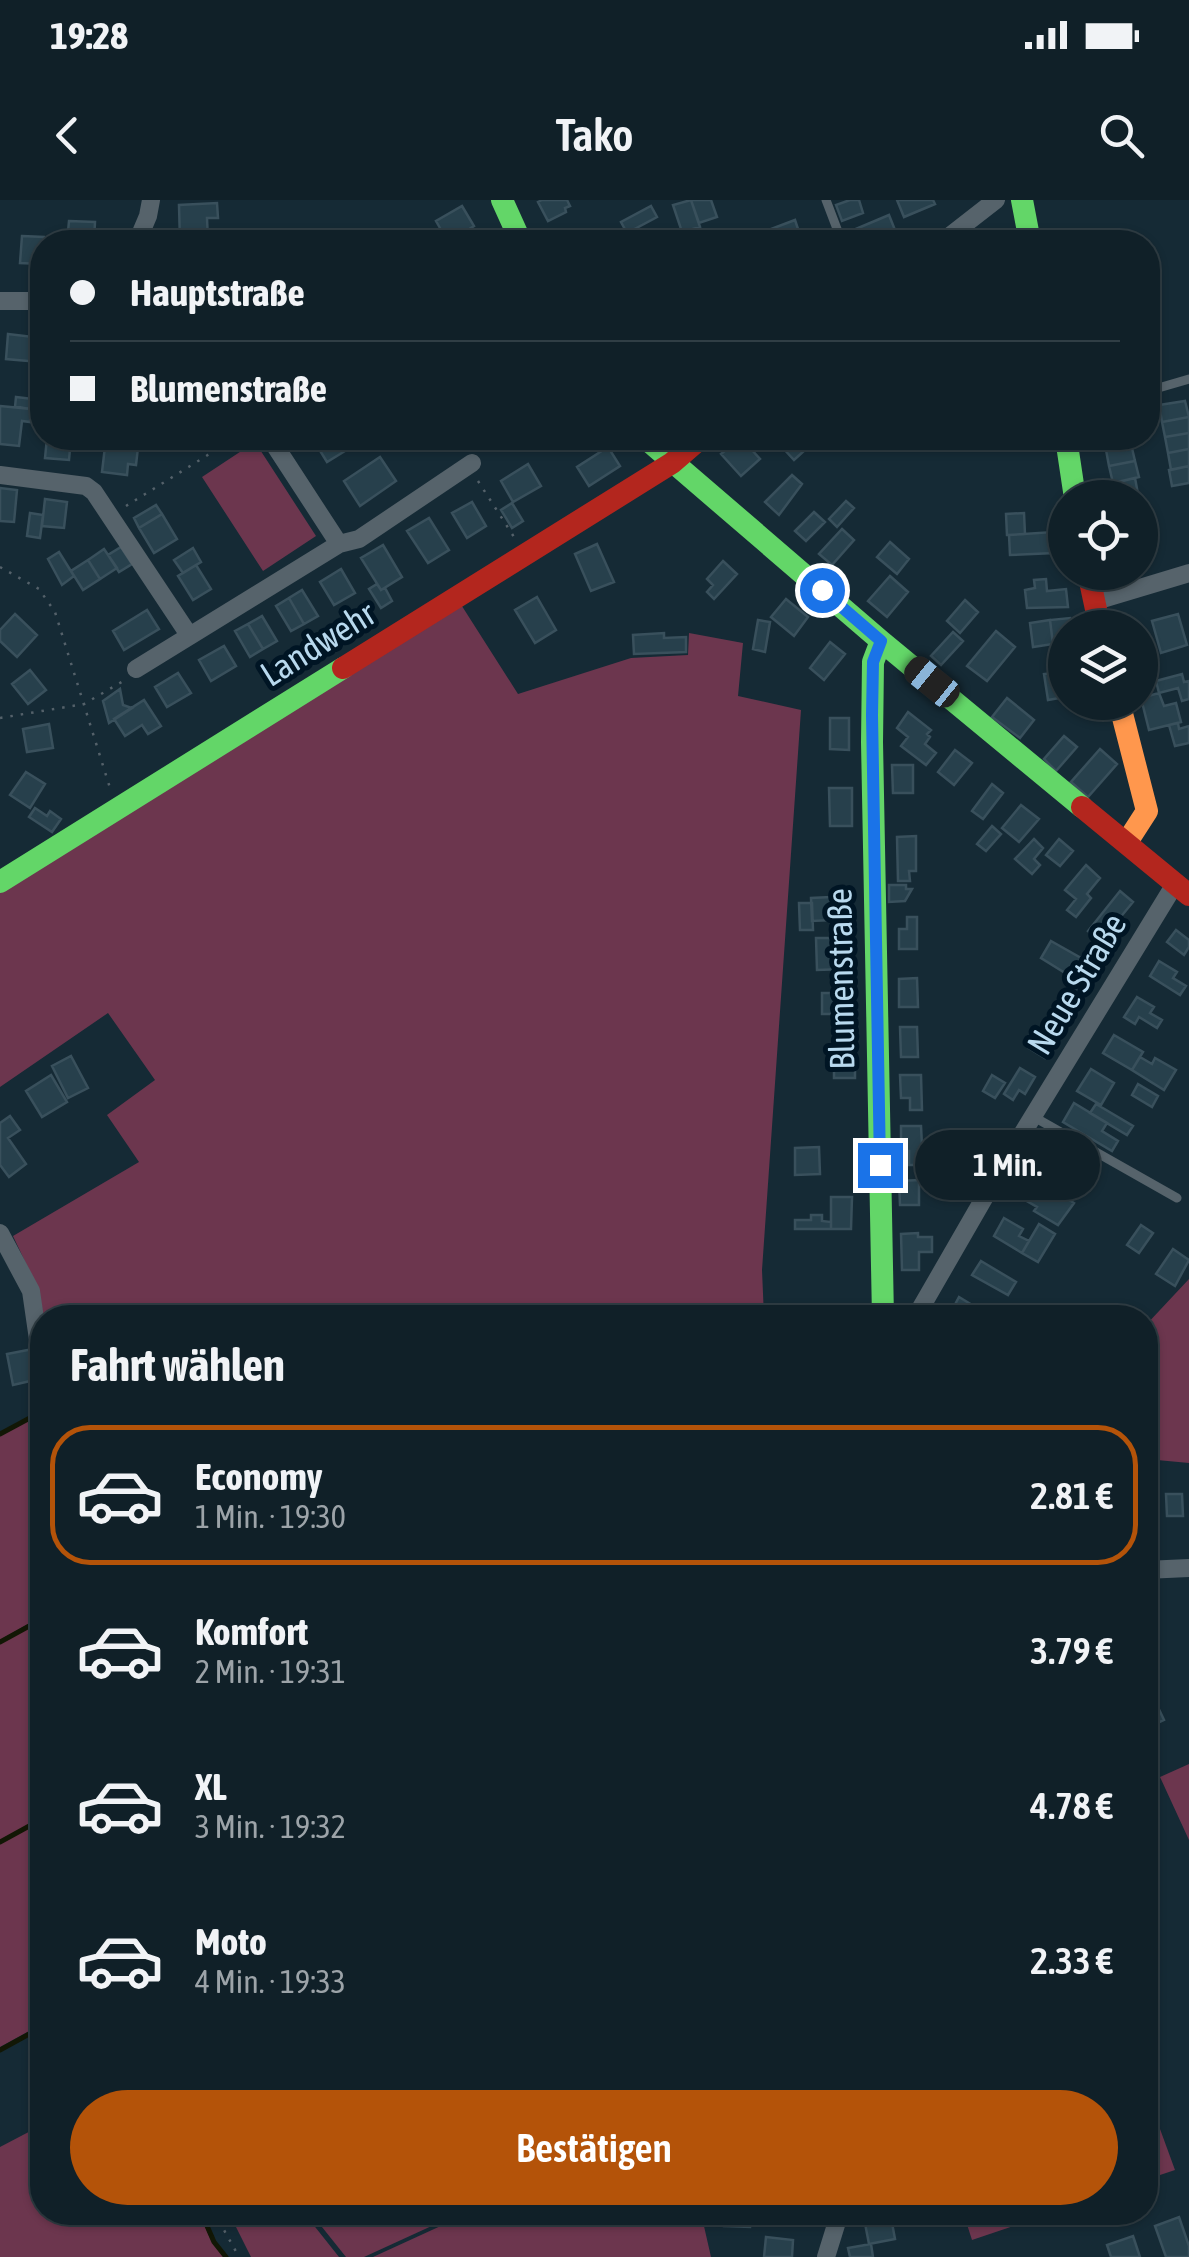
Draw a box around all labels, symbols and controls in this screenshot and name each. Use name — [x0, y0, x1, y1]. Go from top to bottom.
text: 19:28 — [50, 14, 128, 57]
icon: back — [40, 108, 95, 163]
icon: search — [1094, 108, 1149, 163]
text: Tako — [556, 109, 633, 161]
text: Hauptstraße — [130, 271, 305, 314]
text: Blumenstraße — [130, 367, 327, 410]
map controls — [1048, 480, 1158, 720]
button: locate — [1048, 480, 1158, 590]
route start — [800, 568, 845, 613]
street label: Landwehr — [253, 592, 383, 694]
button: layers — [1048, 610, 1158, 720]
car — [899, 651, 965, 713]
street label: Blumenstraße — [818, 888, 862, 1070]
street label: Neue Straße — [1019, 906, 1134, 1061]
callout: 1 Min. — [915, 1130, 1100, 1200]
route end — [858, 1143, 903, 1188]
text: 1 Min. — [973, 1146, 1042, 1183]
text: Fahrt wählen — [70, 1339, 285, 1391]
icon: car — [75, 1450, 165, 1540]
text: Economy — [195, 1455, 322, 1498]
text: 2.81 € — [1030, 1474, 1113, 1517]
text: 1 Min. · 19:30 — [195, 1498, 346, 1535]
icon: car — [75, 1605, 165, 1695]
text: Komfort — [195, 1610, 308, 1653]
text: 3.79 € — [1030, 1629, 1113, 1672]
text: 2 Min. · 19:31 — [195, 1653, 346, 1690]
icon: car — [75, 1760, 165, 1850]
text: XL — [195, 1765, 227, 1808]
text: 4.78 € — [1030, 1784, 1113, 1827]
text: 3 Min. · 19:32 — [195, 1808, 346, 1845]
icon: car — [75, 1915, 165, 2005]
text: Moto — [195, 1920, 267, 1963]
text: 2.33 € — [1030, 1939, 1113, 1982]
text: 4 Min. · 19:33 — [195, 1963, 346, 2000]
button: Bestätigen — [70, 2090, 1118, 2205]

